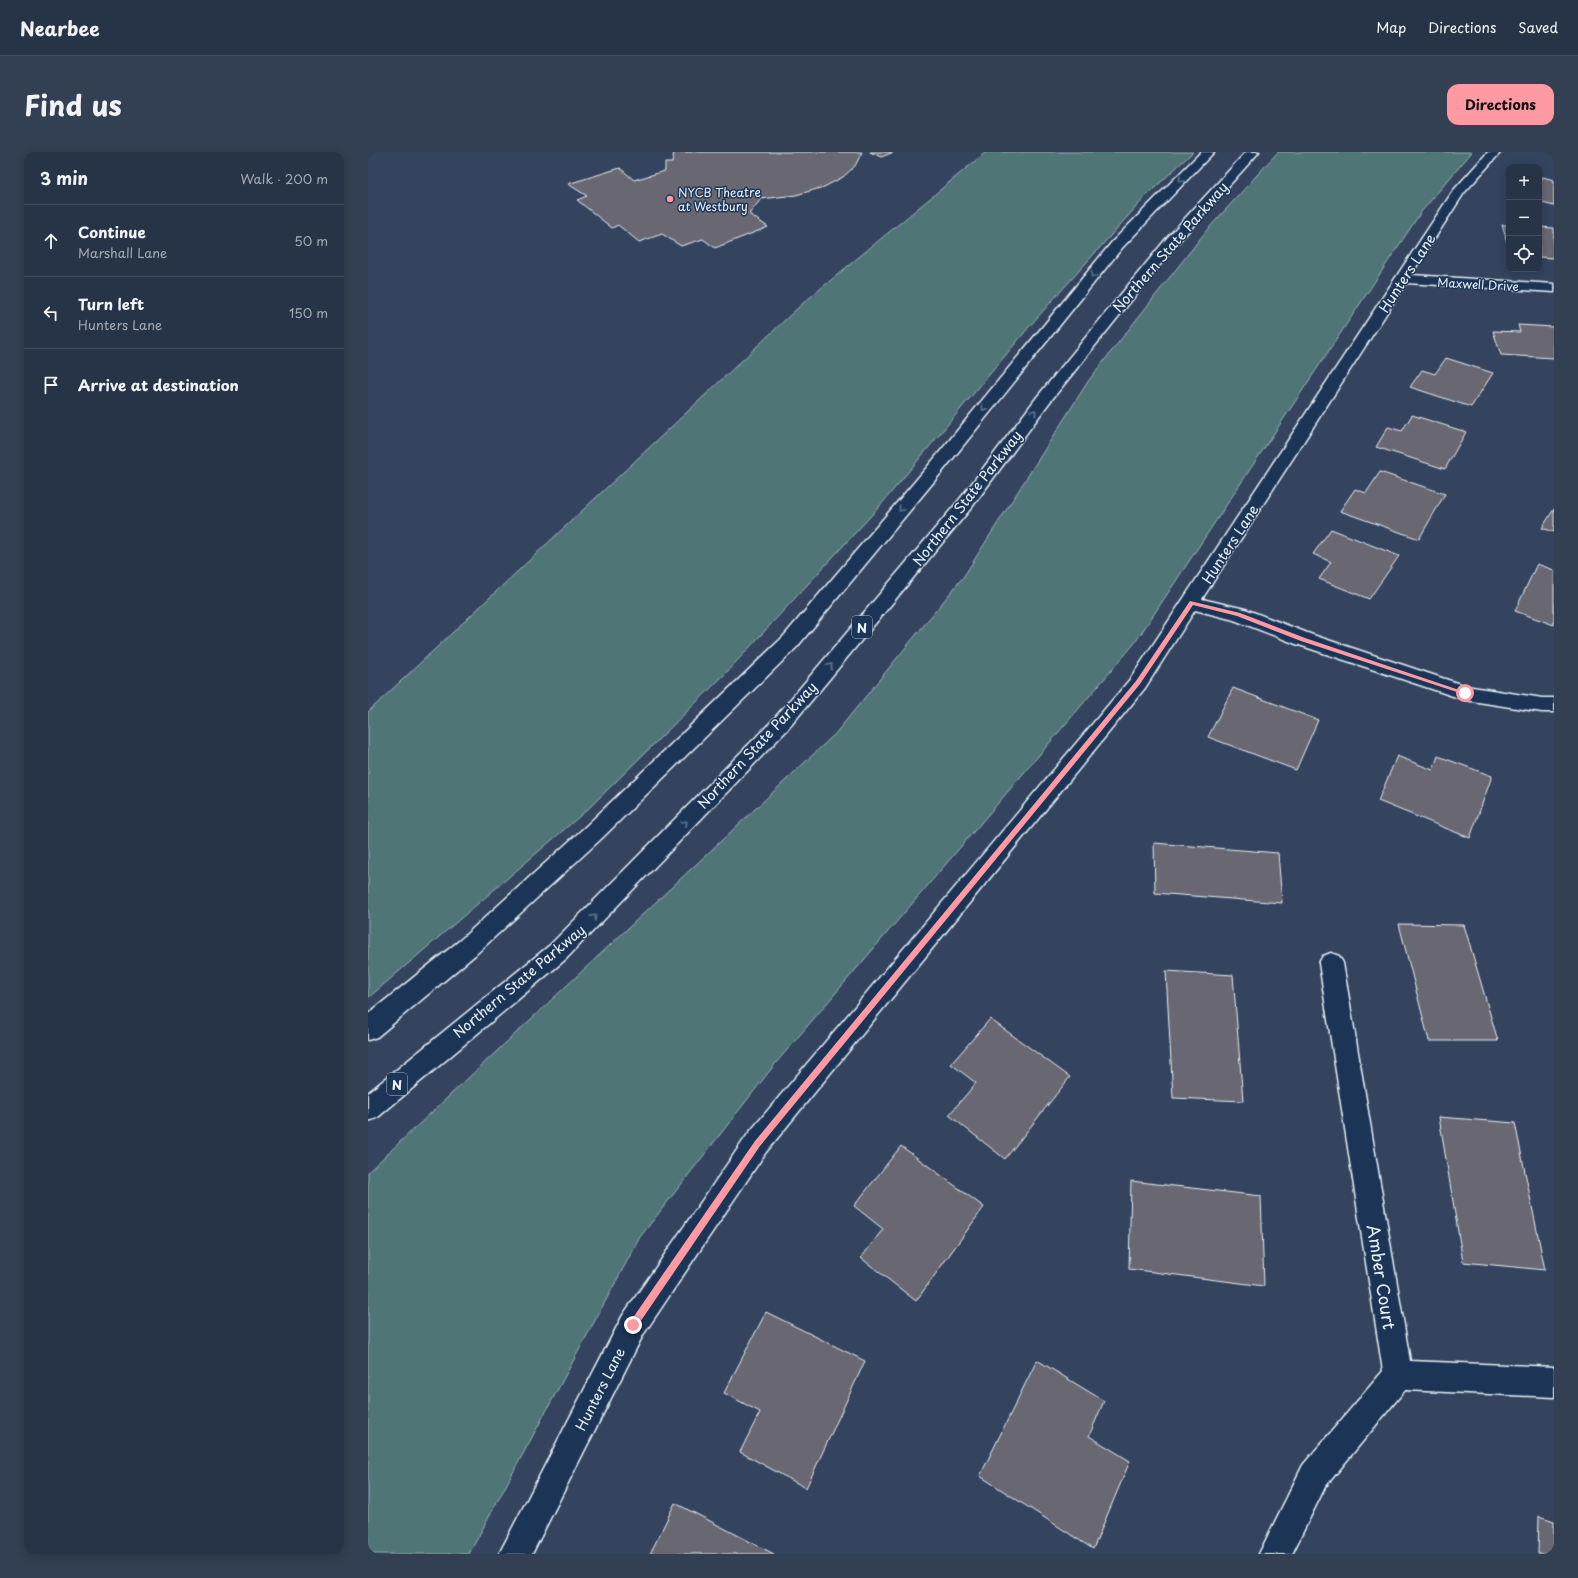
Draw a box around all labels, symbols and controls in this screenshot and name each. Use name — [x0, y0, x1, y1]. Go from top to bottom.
text: Nearbee — [20, 14, 100, 42]
text: Map — [1376, 17, 1406, 38]
text: Directions — [1428, 17, 1496, 38]
text: Saved — [1518, 17, 1558, 38]
text: Find us — [24, 83, 122, 126]
button: Directions — [1447, 84, 1554, 125]
map controls — [1506, 164, 1542, 272]
button: + — [1506, 164, 1542, 200]
text: 3 min — [40, 165, 88, 191]
text: Walk · 200 m — [240, 169, 328, 188]
one-way arrow — [1178, 175, 1186, 183]
street label: Northern State Parkway — [1107, 177, 1233, 317]
place label: NYCB Theatre at Westbury — [678, 183, 761, 215]
marker: NYCB Theatre at Westbury — [665, 194, 675, 204]
button: − — [1506, 200, 1542, 236]
text: Continue — [78, 220, 146, 243]
street label: Hunters Lane — [1373, 229, 1441, 317]
icon: ahead — [40, 230, 62, 252]
text: 50 m — [294, 231, 328, 250]
button: locate — [1506, 236, 1542, 272]
text: Marshall Lane — [78, 243, 167, 262]
one-way arrow — [1090, 270, 1097, 278]
street label: Maxwell Drive — [1437, 273, 1519, 295]
text: Turn left — [78, 292, 144, 315]
icon: left — [40, 302, 62, 324]
text: 150 m — [289, 303, 328, 322]
text: Hunters Lane — [78, 315, 162, 334]
text: Arrive at destination — [78, 373, 239, 396]
icon: arrive — [40, 374, 62, 396]
one-way arrow — [982, 404, 989, 411]
one-way arrow — [1029, 410, 1036, 417]
street label: Northern State Parkway — [907, 426, 1027, 570]
street label: Hunters Lane — [1196, 500, 1264, 588]
one-way arrow — [899, 504, 906, 511]
road number: N — [852, 616, 872, 638]
one-way arrow — [825, 664, 832, 671]
street label: Northern State Parkway — [692, 677, 822, 813]
route start — [1456, 684, 1474, 702]
one-way arrow — [680, 820, 687, 828]
one-way arrow — [589, 914, 597, 922]
street label: Northern State Parkway — [448, 919, 590, 1043]
road number: N — [387, 1073, 407, 1095]
street label: Amber Court — [1361, 1223, 1403, 1331]
route end — [624, 1316, 642, 1334]
street label: Hunters Lane — [570, 1344, 630, 1434]

